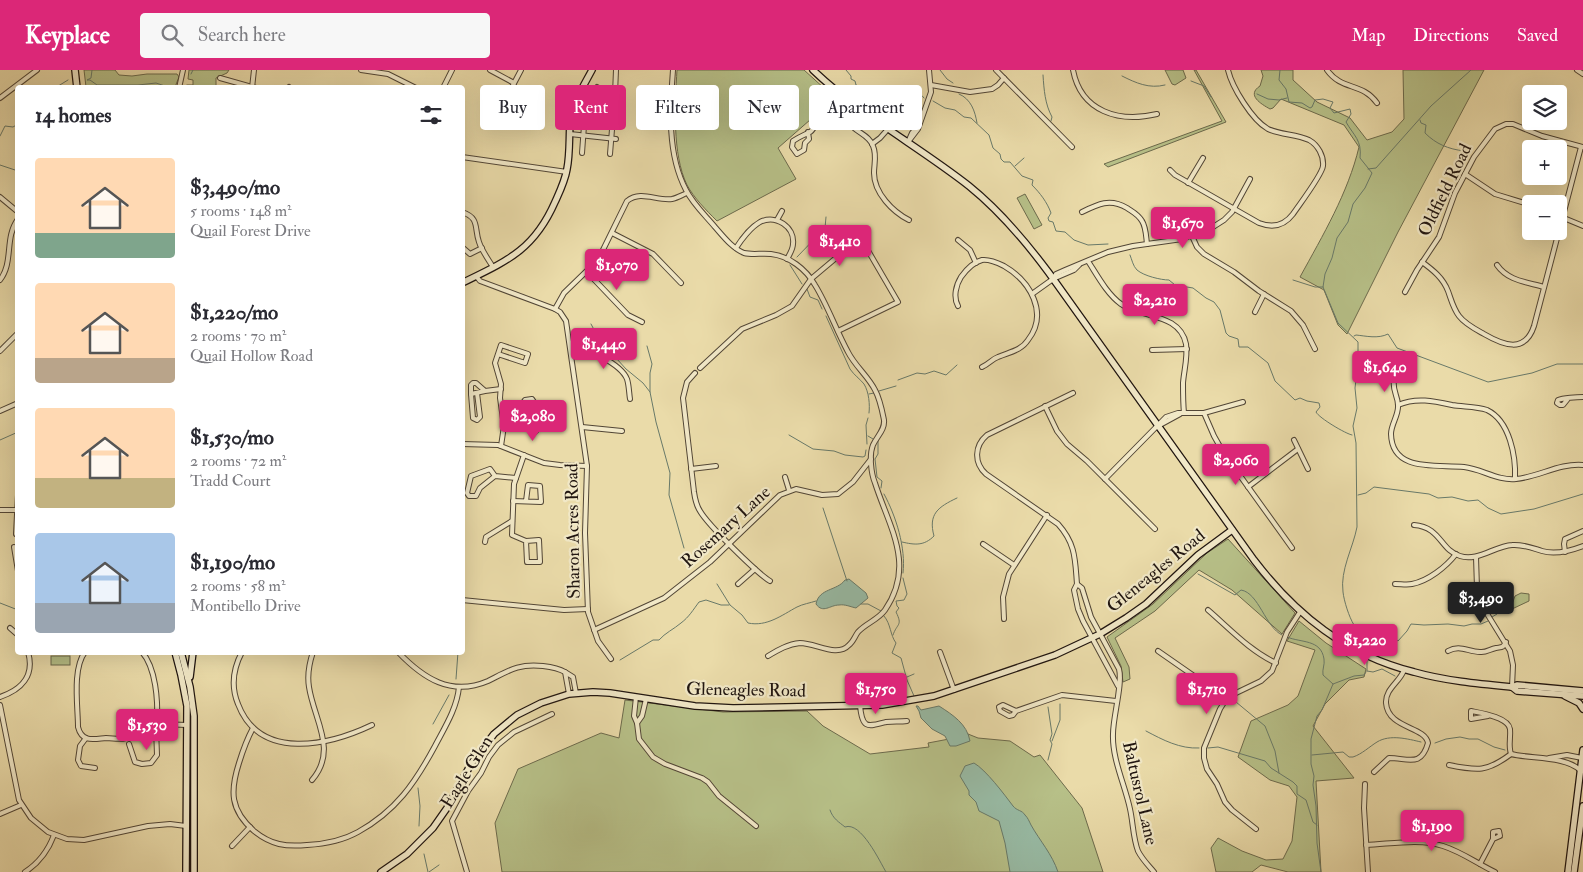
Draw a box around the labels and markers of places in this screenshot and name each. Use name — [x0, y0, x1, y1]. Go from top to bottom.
pin: $1,670 — [1142, 206, 1224, 249]
pin: $1,410 — [799, 224, 881, 267]
pin: $1,070 — [576, 248, 658, 291]
pin: $2,210 — [1114, 284, 1196, 326]
pin: $1,440 — [563, 328, 645, 370]
pin: $1,640 — [1344, 350, 1426, 393]
pin: $2,080 — [492, 400, 574, 442]
pin: $2,060 — [1195, 444, 1277, 486]
pin: $3,490 — [1440, 582, 1522, 624]
pin: $1,220 — [1324, 624, 1406, 666]
pin: $1,750 — [835, 672, 917, 715]
pin: $1,710 — [1166, 672, 1248, 715]
pin: $1,530 — [106, 708, 188, 751]
pin: $1,190 — [1391, 810, 1473, 852]

